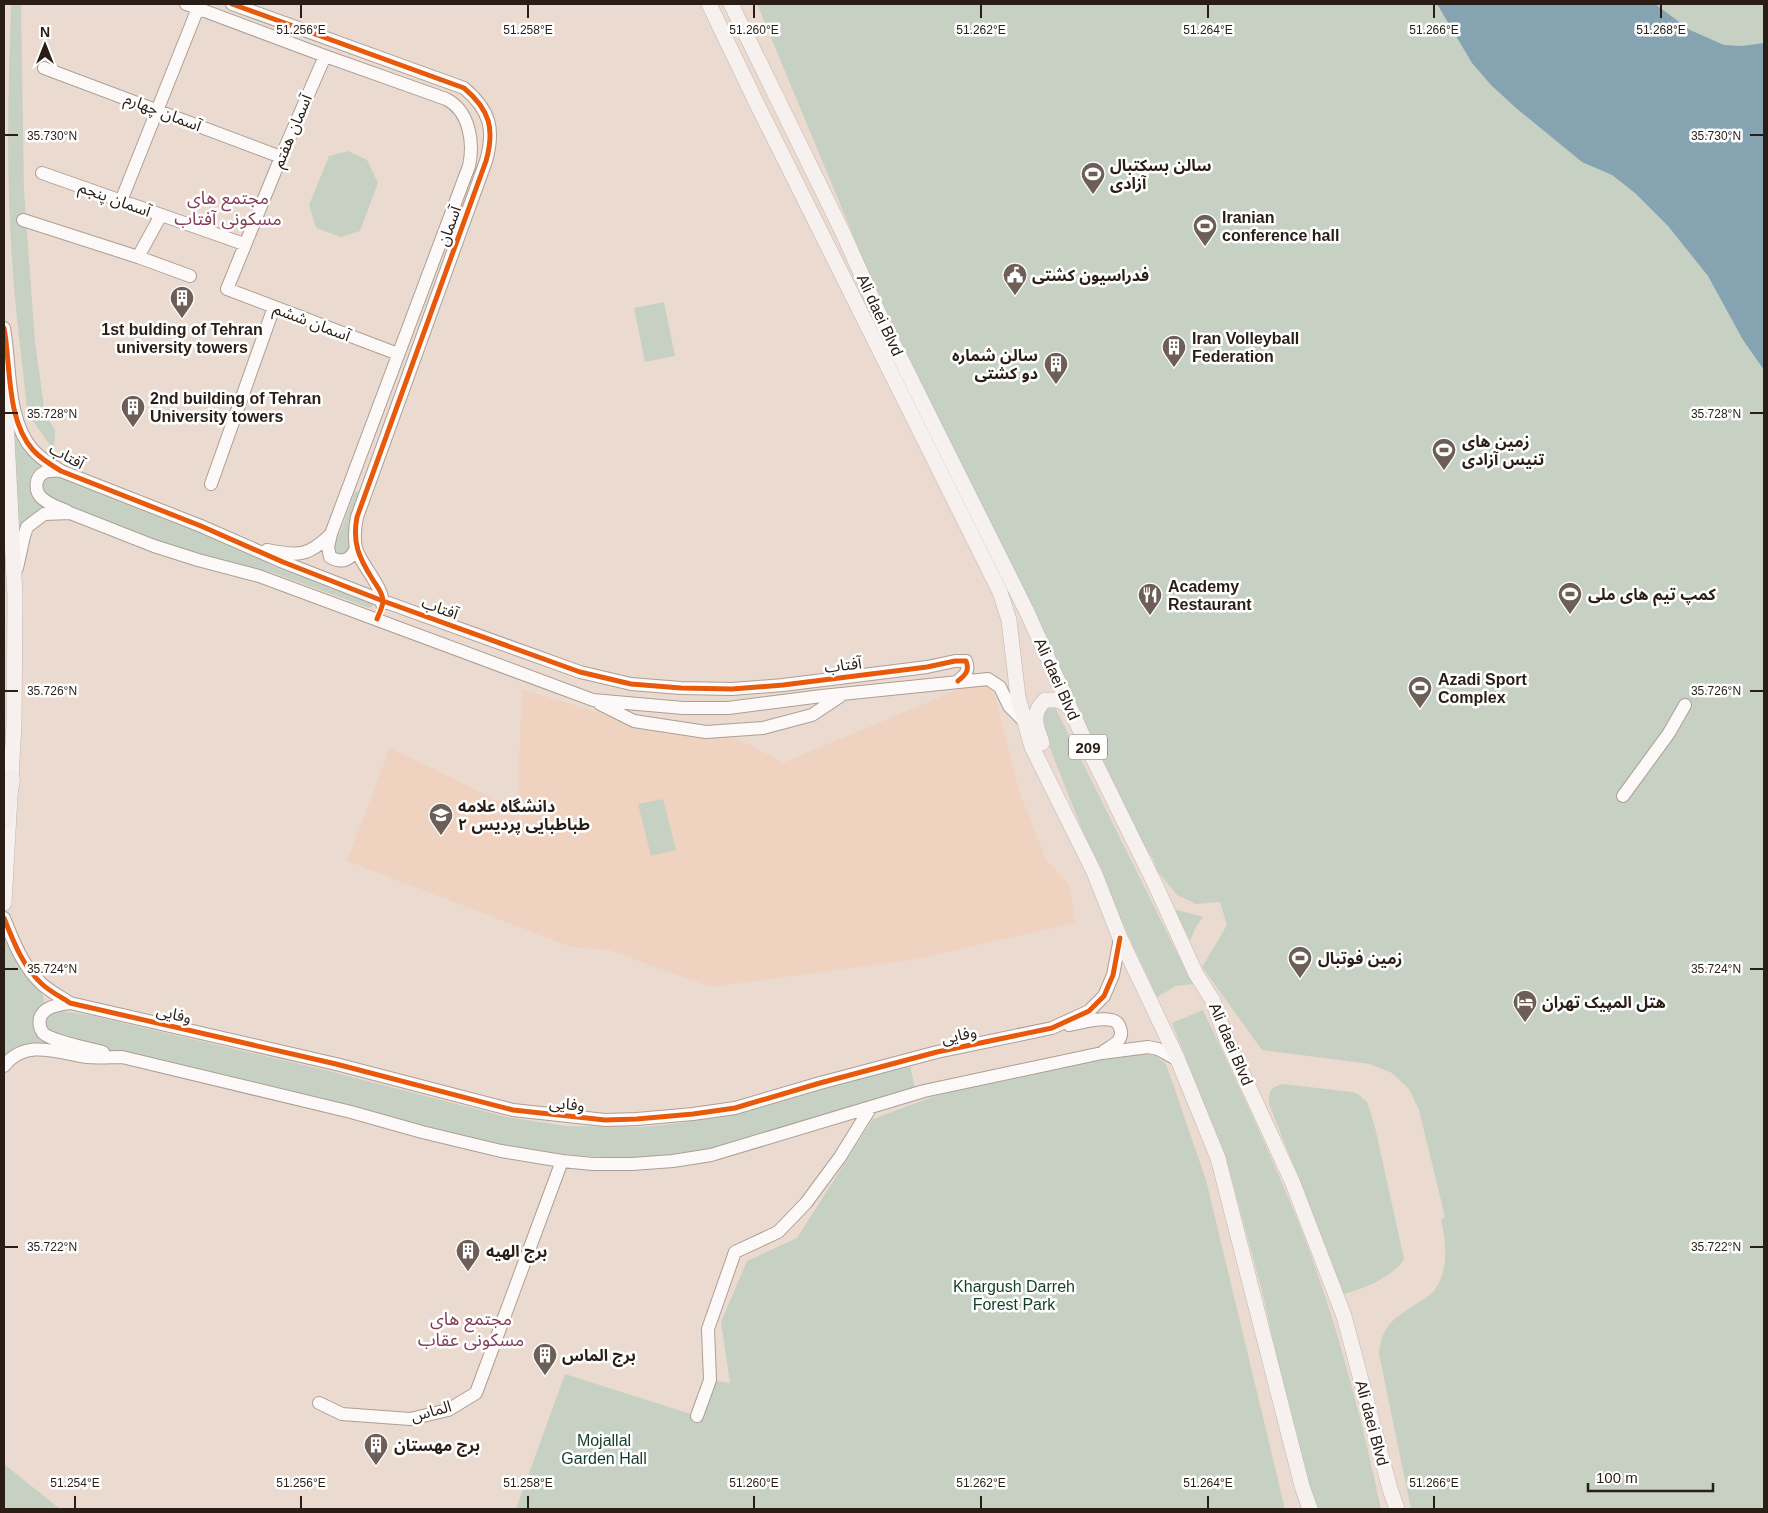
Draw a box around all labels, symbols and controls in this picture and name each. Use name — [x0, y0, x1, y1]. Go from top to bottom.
north arrow — [20, 20, 70, 70]
text: 51.256°E — [276, 23, 326, 37]
text: 51.258°E — [503, 23, 553, 37]
text: 51.260°E — [729, 23, 779, 37]
text: 51.262°E — [956, 23, 1006, 37]
text: 51.264°E — [1183, 23, 1233, 37]
text: 51.266°E — [1409, 23, 1459, 37]
text: 51.268°E — [1636, 23, 1686, 37]
text: N — [40, 24, 50, 40]
street label: آسمان چهارم — [121, 90, 205, 139]
street label: آسمان هفتم — [269, 91, 319, 172]
text: 35.730°N — [27, 129, 77, 143]
text: 35.730°N — [1691, 129, 1741, 143]
place label: سالن بسکتبال آزادی — [1110, 157, 1212, 193]
sports icon: سالن بسکتبال آزادی — [1080, 161, 1106, 195]
street label: آسمان پنجم — [75, 178, 154, 224]
district label: مجتمع های مسکونی آفتاب — [174, 188, 282, 230]
street label: آسمان — [434, 202, 465, 249]
place label: Iranian conference hall — [1222, 209, 1339, 244]
sports icon: Iranian conference hall — [1192, 213, 1218, 247]
public building icon: فدراسیون کشتی — [1002, 262, 1028, 296]
place label: فدراسیون کشتی — [1032, 266, 1149, 285]
street label: Ali daei Blvd — [854, 272, 906, 358]
building icon: 1st bulding of Tehran university towers — [169, 285, 195, 319]
street label: آسمان ششم — [270, 300, 354, 349]
place label: 1st bulding of Tehran university towers — [101, 321, 263, 356]
place label: Iran Volleyball Federation — [1192, 330, 1299, 365]
building icon: Iran Volleyball Federation — [1161, 334, 1187, 368]
place label: سالن شماره دو کشتی — [952, 347, 1038, 383]
building icon: سالن شماره دو کشتی — [1043, 351, 1069, 385]
place label: 2nd building of Tehran University towers — [150, 390, 321, 425]
building icon: 2nd building of Tehran University towers — [120, 394, 146, 428]
text: 35.728°N — [27, 407, 77, 421]
text: 35.728°N — [1691, 407, 1741, 421]
place label: زمین های تنیس آزادی — [1462, 433, 1544, 469]
sports icon: زمین های تنیس آزادی — [1431, 437, 1457, 471]
street label: آفتاب — [46, 440, 89, 473]
place label: Academy Restaurant — [1168, 578, 1252, 613]
sports icon: کمپ تیم های ملی — [1557, 581, 1583, 615]
restaurant icon: Academy Restaurant — [1137, 582, 1163, 616]
place label: کمپ تیم های ملی — [1588, 586, 1717, 607]
street label: آفتاب — [419, 594, 462, 623]
street label: Ali daei Blvd — [1031, 635, 1083, 723]
street label: آفتاب — [823, 654, 864, 676]
place label: Azadi Sport Complex — [1438, 671, 1528, 706]
sports icon: Azadi Sport Complex — [1407, 675, 1433, 709]
text: 35.726°N — [27, 684, 77, 698]
text: 35.726°N — [1691, 684, 1741, 698]
road number: 209 — [1069, 734, 1107, 760]
place label: دانشگاه علامه طباطبایی پردیس ۲ — [458, 798, 590, 834]
school or university icon: دانشگاه علامه طباطبایی پردیس ۲ — [428, 802, 454, 836]
sports icon: زمین فوتبال — [1287, 945, 1313, 979]
place label: زمین فوتبال — [1318, 949, 1402, 968]
text: 35.724°N — [27, 962, 77, 976]
text: 35.724°N — [1691, 962, 1741, 976]
hotel icon: هتل المپیک تهران — [1512, 989, 1538, 1023]
place label: هتل المپیک تهران — [1542, 994, 1666, 1012]
street label: Ali daei Blvd — [1206, 1000, 1256, 1088]
street label: وفایی — [155, 1002, 193, 1027]
street label: وفایی — [940, 1023, 978, 1048]
street label: وفایی — [548, 1094, 585, 1115]
building icon: برج الهیه — [455, 1238, 481, 1272]
text: 35.722°N — [27, 1240, 77, 1254]
text: 35.722°N — [1691, 1240, 1741, 1254]
place label: برج الهیه — [486, 1243, 547, 1263]
park label: Khargush Darreh Forest Park — [953, 1278, 1075, 1313]
district label: مجتمع های مسکونی عقاب — [418, 1309, 524, 1351]
building icon: برج الماس — [532, 1342, 558, 1376]
place label: برج الماس — [562, 1347, 636, 1367]
street label: Ali daei Blvd — [1352, 1378, 1392, 1468]
street label: الماس — [409, 1397, 453, 1426]
building icon: برج مهستان — [363, 1432, 389, 1466]
park label: Mojallal Garden Hall — [561, 1432, 647, 1467]
place label: برج مهستان — [394, 1437, 480, 1457]
scale bar — [1588, 1460, 1713, 1492]
text: 100 m — [1596, 1469, 1638, 1486]
text: 51.254°E — [50, 1476, 100, 1490]
text: 51.256°E — [276, 1476, 326, 1490]
text: 51.258°E — [503, 1476, 553, 1490]
text: 51.260°E — [729, 1476, 779, 1490]
text: 51.262°E — [956, 1476, 1006, 1490]
text: 51.264°E — [1183, 1476, 1233, 1490]
text: 51.266°E — [1409, 1476, 1459, 1490]

